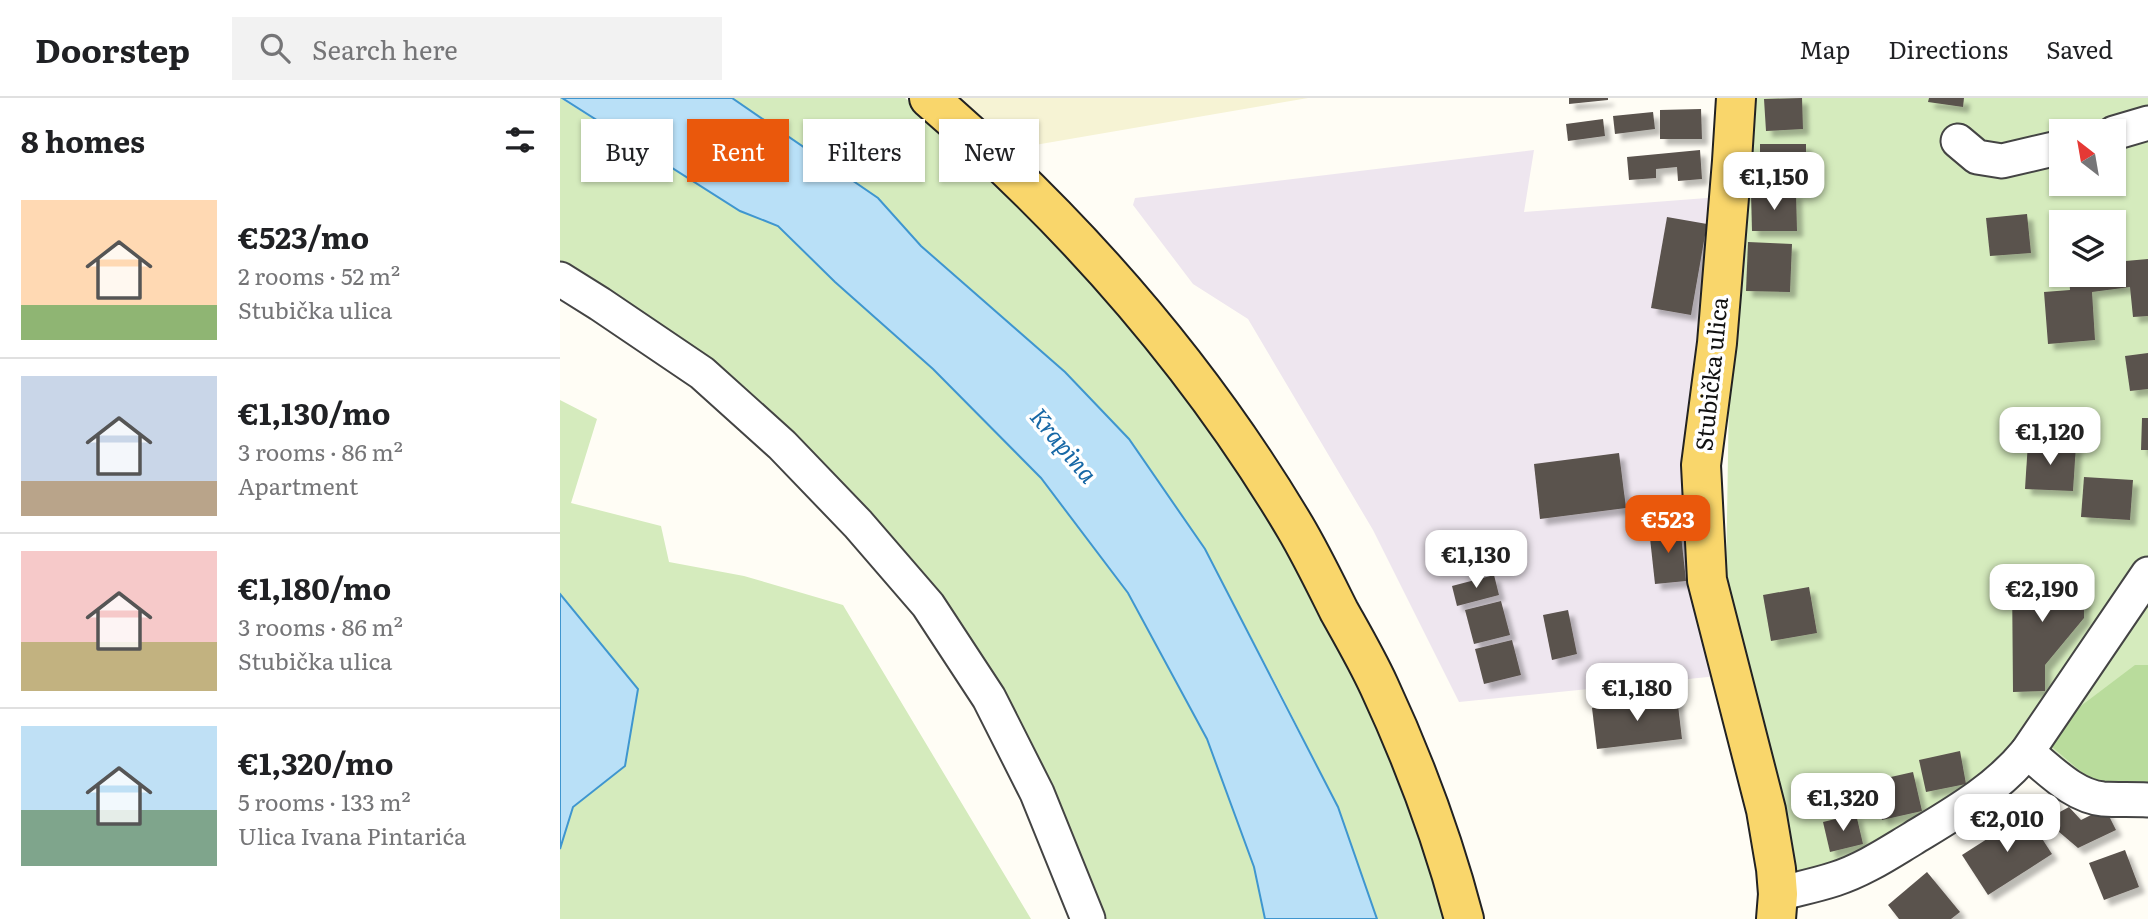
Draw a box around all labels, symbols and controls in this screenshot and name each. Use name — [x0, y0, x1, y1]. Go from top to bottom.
search box — [232, 17, 722, 80]
text: Doorstep — [35, 24, 190, 73]
icon: search — [256, 29, 294, 67]
text: Search here — [312, 29, 458, 68]
text: Map — [1799, 31, 1850, 66]
text: Directions — [1888, 31, 2008, 66]
text: Saved — [2046, 31, 2113, 66]
text: 8 homes — [21, 118, 145, 162]
chip: Buy — [581, 119, 673, 182]
chip: Rent — [687, 119, 789, 182]
chip: Filters — [803, 119, 925, 182]
chip: New — [939, 119, 1039, 182]
north arrow — [2049, 119, 2126, 196]
map controls — [2049, 119, 2126, 287]
icon: filters — [501, 121, 539, 159]
pin: €1,150 — [1717, 152, 1831, 212]
text: €1,150 — [1739, 158, 1809, 192]
button: layers — [2049, 210, 2126, 287]
text: €523/mo — [238, 214, 369, 258]
icon: home — [77, 228, 161, 312]
text: 2 rooms · 52 m² — [238, 258, 400, 292]
text: Stubička ulica — [238, 292, 392, 326]
street label: Stubička ulica — [1685, 295, 1735, 452]
text: €1,130/mo — [238, 390, 390, 434]
water label: Krapina — [1023, 399, 1107, 490]
icon: home — [77, 404, 161, 488]
pin: €1,120 — [1993, 408, 2107, 467]
text: €1,120 — [2015, 413, 2085, 447]
text: 3 rooms · 86 m² — [238, 434, 403, 468]
text: Apartment — [238, 468, 358, 502]
pin: €523 — [1627, 496, 1709, 555]
text: €523 — [1641, 501, 1695, 535]
pin: €1,130 — [1419, 531, 1533, 590]
text: €1,130 — [1441, 536, 1511, 570]
pin: €2,190 — [1985, 564, 2099, 624]
text: €1,180/mo — [238, 565, 391, 609]
text: €2,190 — [2006, 570, 2078, 604]
icon: home — [77, 579, 161, 663]
text: 3 rooms · 86 m² — [238, 609, 403, 643]
text: Stubička ulica — [238, 643, 392, 677]
pin: €1,180 — [1580, 664, 1694, 723]
text: €1,180 — [1602, 669, 1672, 703]
text: €1,320/mo — [238, 740, 394, 784]
icon: home — [77, 754, 161, 838]
pin: €1,320 — [1786, 774, 1900, 833]
text: €1,320 — [1807, 779, 1879, 813]
text: 5 rooms · 133 m² — [238, 784, 411, 818]
pin: €2,010 — [1950, 794, 2064, 854]
text: €2,010 — [1970, 800, 2044, 834]
text: Ulica Ivana Pintarića — [238, 818, 466, 852]

